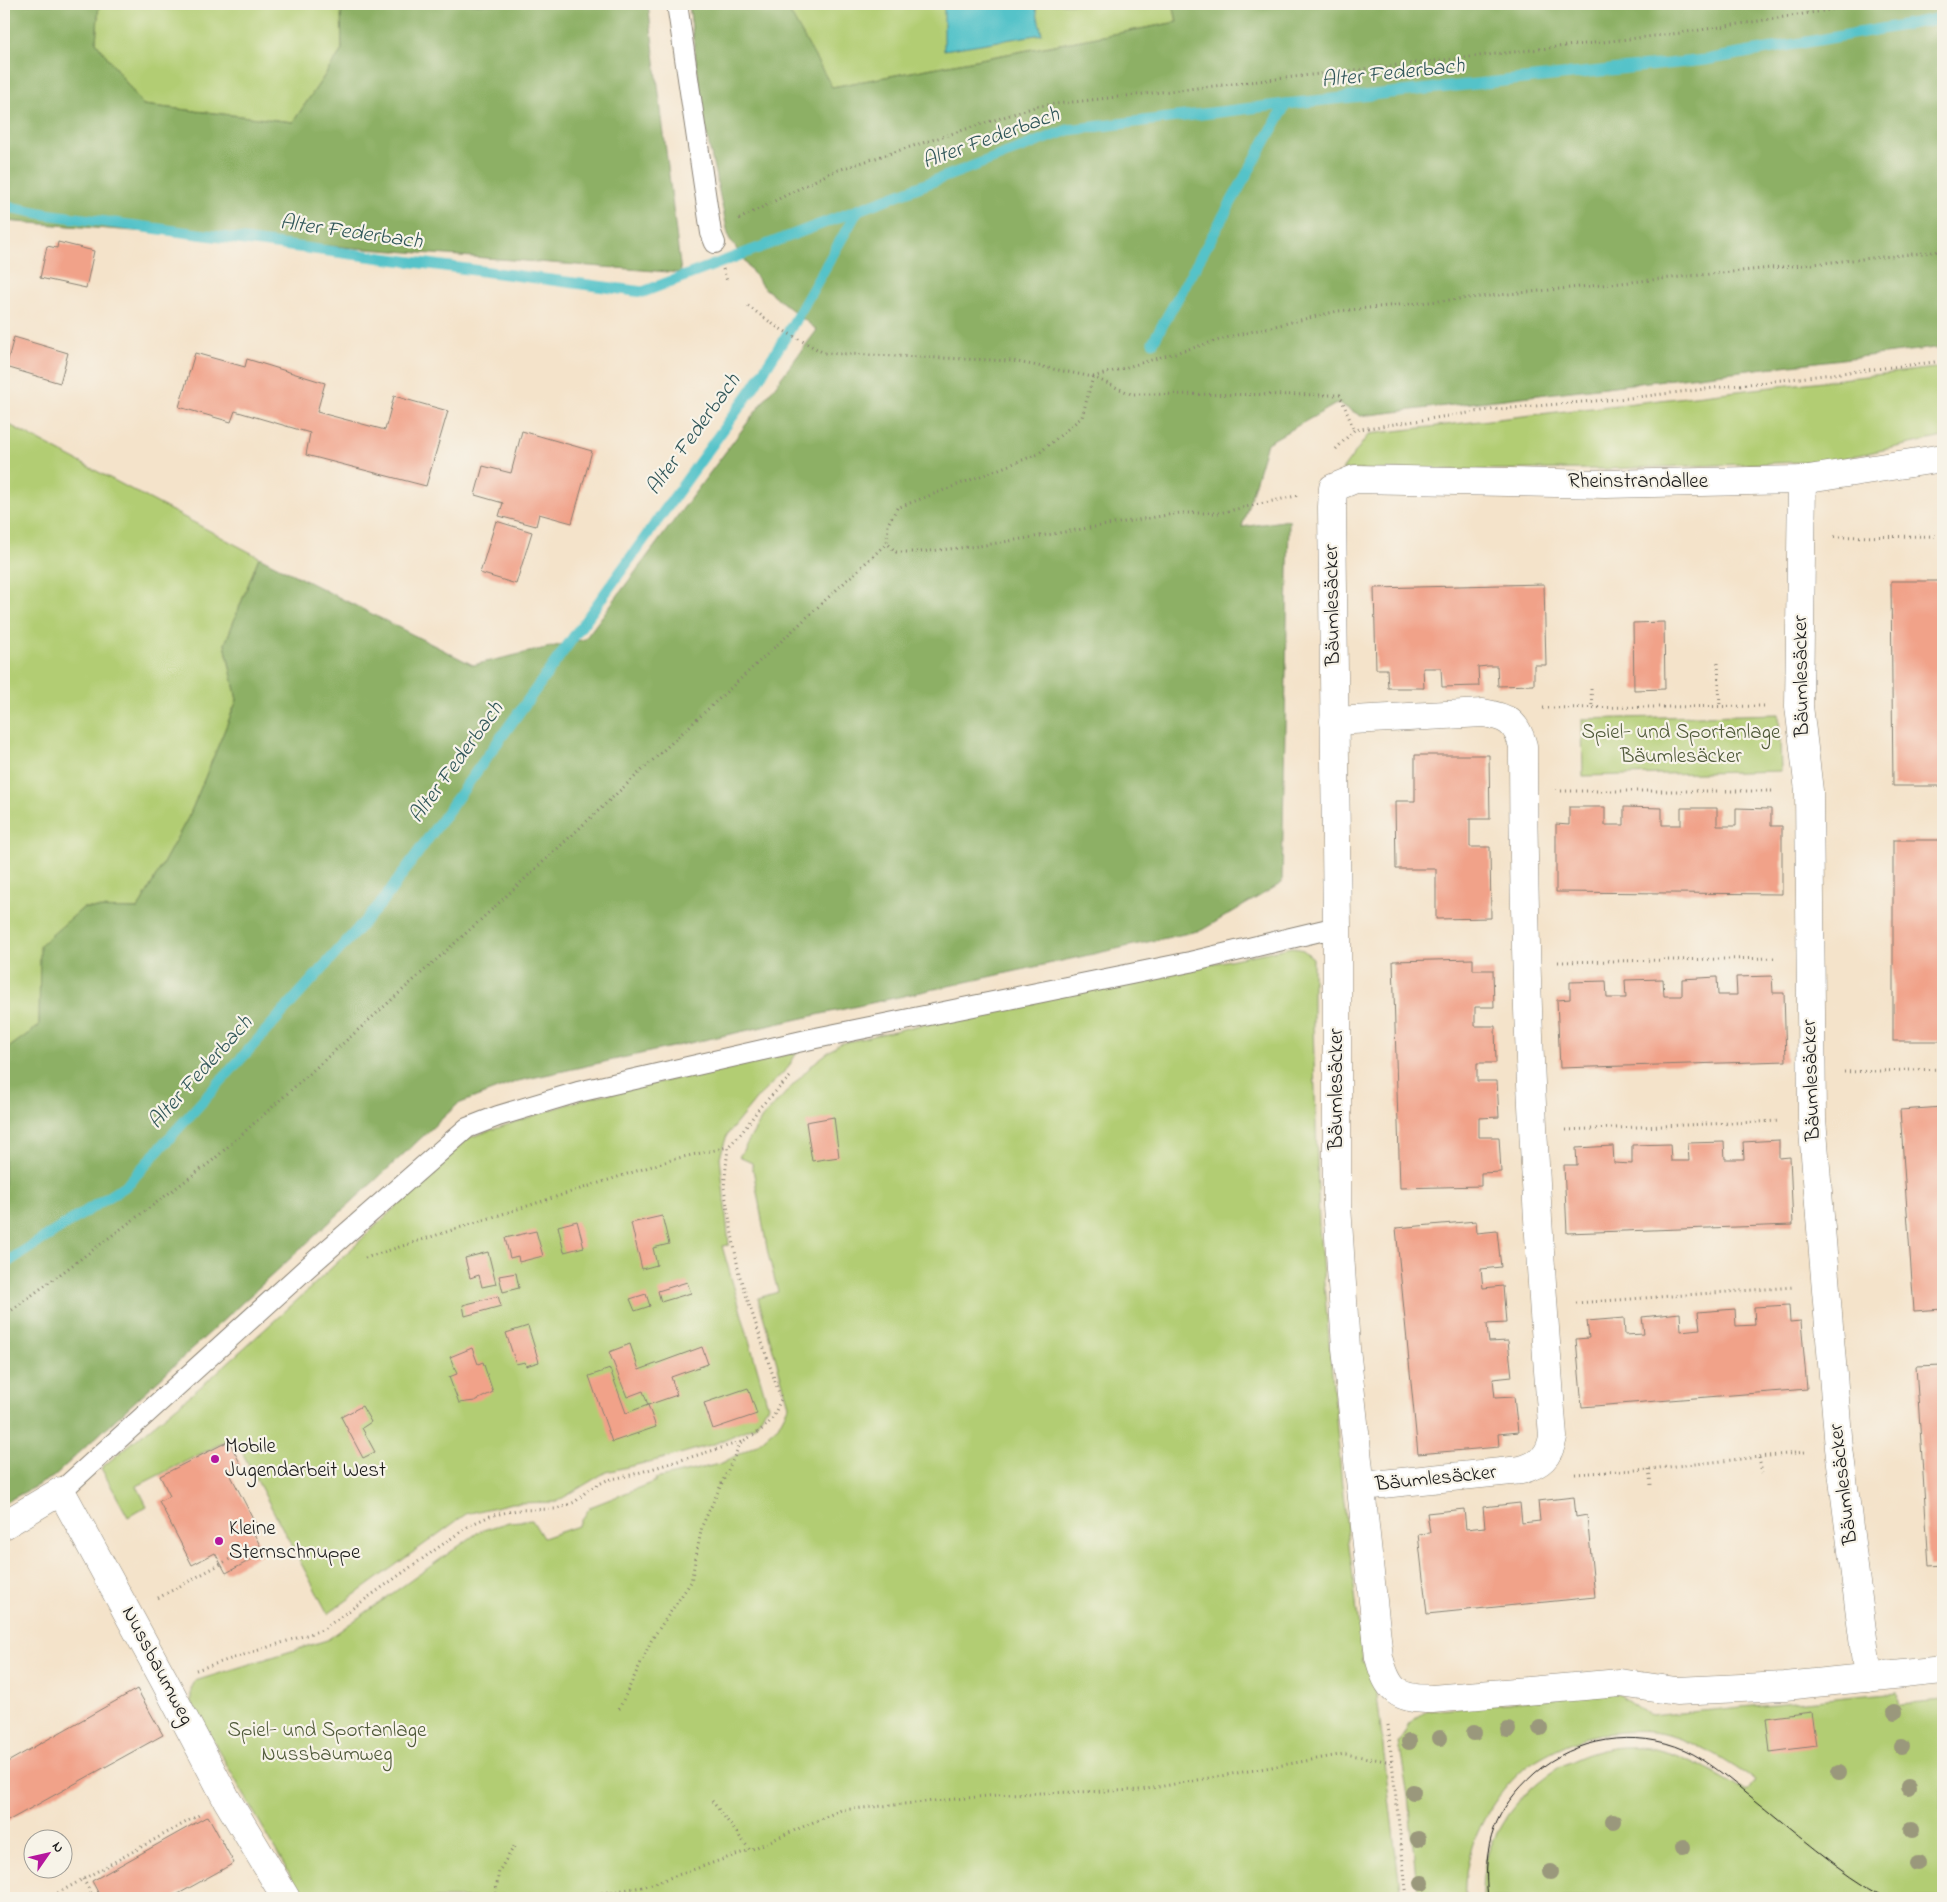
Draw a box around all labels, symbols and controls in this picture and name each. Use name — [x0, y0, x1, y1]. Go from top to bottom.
water label: Alter Federbach — [1320, 51, 1467, 97]
water label: Alter Federbach — [918, 99, 1064, 179]
water label: Alter Federbach — [278, 207, 425, 259]
water label: Alter Federbach — [639, 367, 749, 503]
street label: Rheinstrandallee — [1568, 467, 1709, 497]
street label: Bäumlesäcker — [1317, 543, 1349, 667]
street label: Bäumlesäcker — [1786, 614, 1818, 738]
water label: Alter Federbach — [402, 695, 512, 831]
park label: Spiel- und Sportanlage Bäumlesäcker — [1582, 718, 1781, 772]
water label: Alter Federbach — [141, 1008, 261, 1137]
street label: Bäumlesäcker — [1795, 1018, 1829, 1142]
street label: Bäumlesäcker — [1322, 1028, 1352, 1151]
street label: Bäumlesäcker — [1822, 1421, 1866, 1547]
place label: Mobile Jugendarbeit West — [225, 1432, 386, 1488]
marker: Mobile Jugendarbeit West — [209, 1453, 221, 1465]
street label: Bäumlesäcker — [1373, 1458, 1499, 1500]
place label: Kleine Sternschnuppe — [229, 1514, 361, 1568]
marker: Kleine Sternschnuppe — [213, 1535, 225, 1547]
street label: Nussbaumweg — [111, 1601, 201, 1732]
park label: Spiel- und Sportanlage Nussbaumweg — [228, 1716, 427, 1772]
north arrow — [22, 1830, 72, 1880]
text: N — [46, 1838, 69, 1857]

